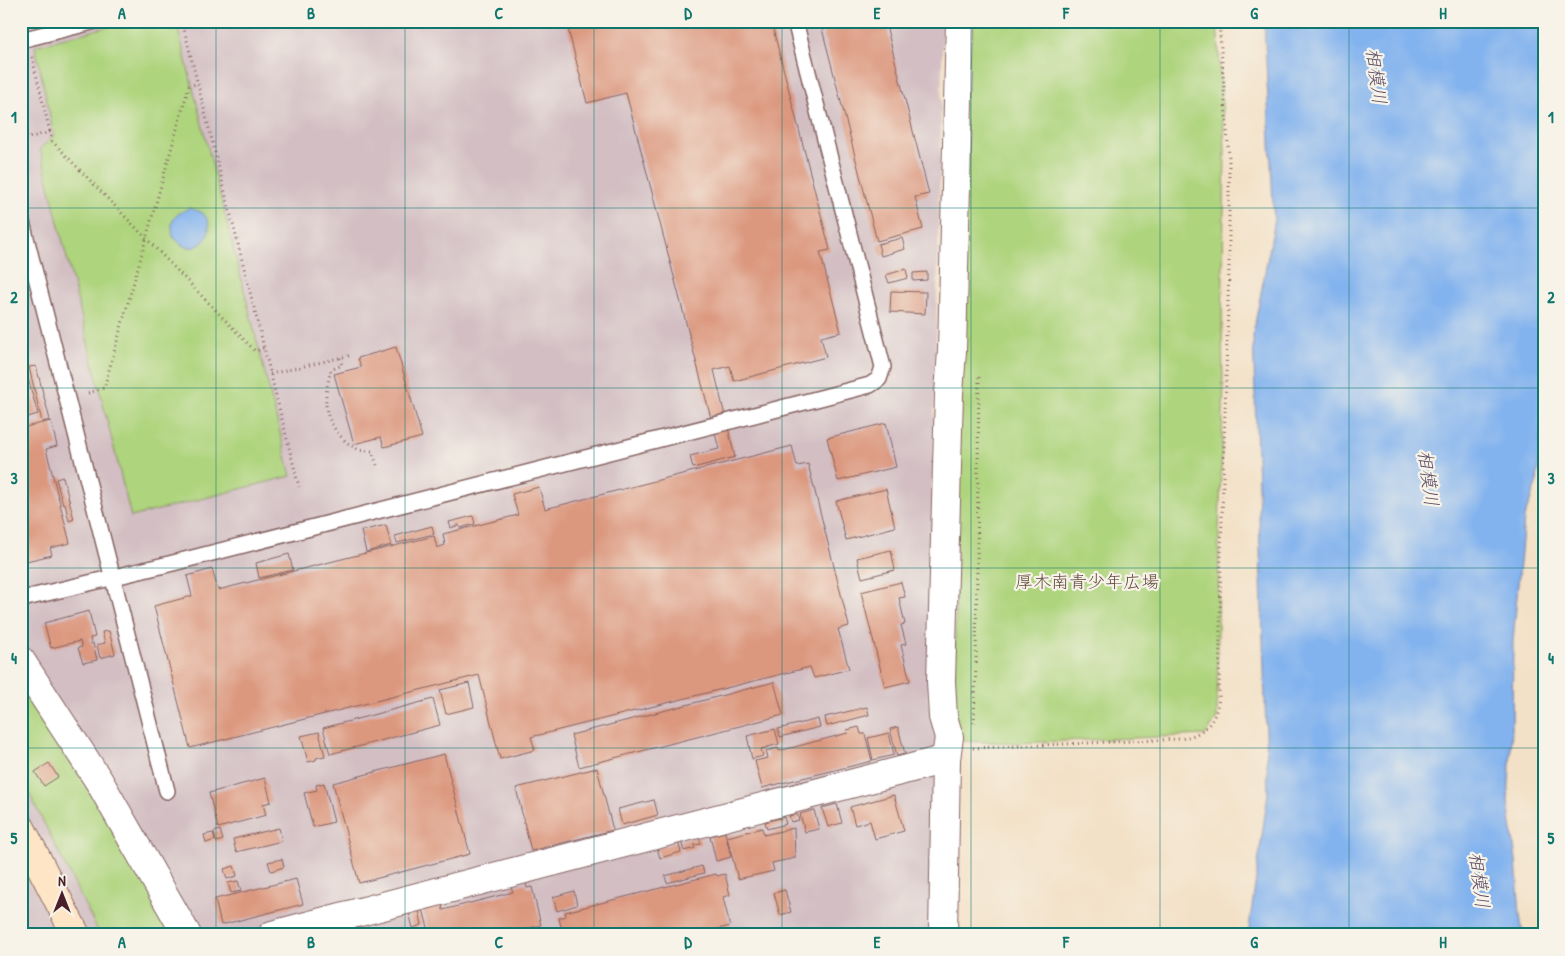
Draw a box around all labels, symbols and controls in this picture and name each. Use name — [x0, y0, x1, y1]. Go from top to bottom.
text: A — [118, 2, 126, 24]
text: B — [307, 2, 315, 24]
text: C — [495, 2, 504, 24]
text: D — [684, 2, 692, 24]
text: E — [873, 2, 881, 24]
text: F — [1062, 2, 1070, 24]
text: G — [1250, 2, 1258, 24]
text: H — [1439, 2, 1447, 24]
water label: 相模川 — [1361, 46, 1393, 106]
text: 1 — [11, 106, 17, 128]
text: 1 — [1548, 106, 1554, 128]
text: 2 — [10, 286, 18, 308]
text: 2 — [1547, 286, 1555, 308]
water label: 相模川 — [1413, 448, 1445, 508]
text: 3 — [10, 467, 18, 489]
text: 3 — [1547, 467, 1555, 489]
park label: 厚木南青少年広場 — [1015, 569, 1159, 594]
text: 4 — [11, 647, 17, 669]
text: 4 — [1548, 647, 1554, 669]
text: 5 — [11, 827, 18, 849]
text: 5 — [1548, 827, 1555, 849]
water label: 相模川 — [1464, 850, 1496, 910]
north arrow — [38, 868, 88, 918]
text: N — [58, 871, 66, 890]
text: A — [118, 931, 126, 953]
text: B — [307, 931, 315, 953]
text: C — [495, 931, 504, 953]
text: D — [684, 931, 692, 953]
text: E — [873, 931, 881, 953]
text: F — [1062, 931, 1070, 953]
text: G — [1250, 931, 1258, 953]
text: H — [1439, 931, 1447, 953]

